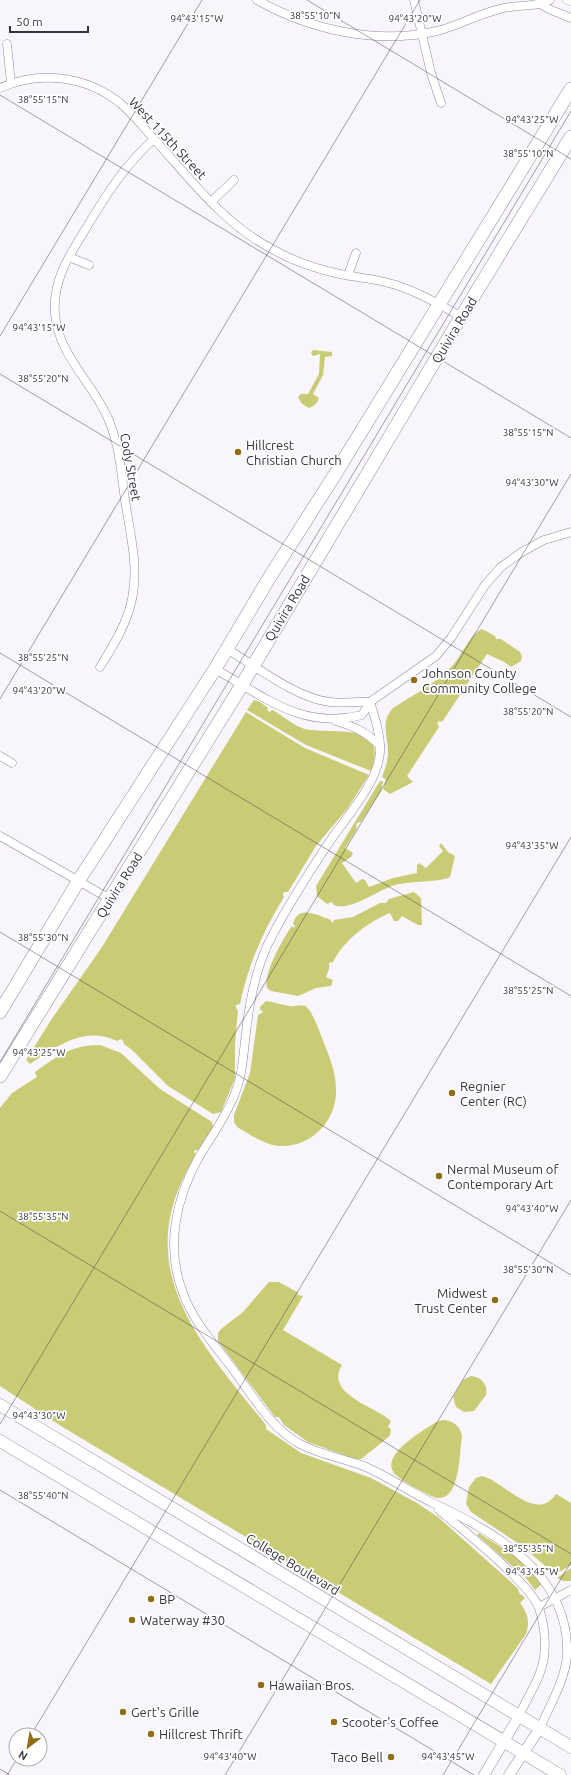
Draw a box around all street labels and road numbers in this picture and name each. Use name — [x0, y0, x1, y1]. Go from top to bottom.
street label: West 115th Street — [127, 94, 209, 182]
street label: Quivira Road — [429, 294, 480, 366]
street label: Cody Street — [118, 432, 144, 502]
street label: Quivira Road — [262, 572, 313, 644]
street label: Quivira Road — [93, 850, 146, 921]
street label: College Boulevard — [244, 1531, 342, 1597]

